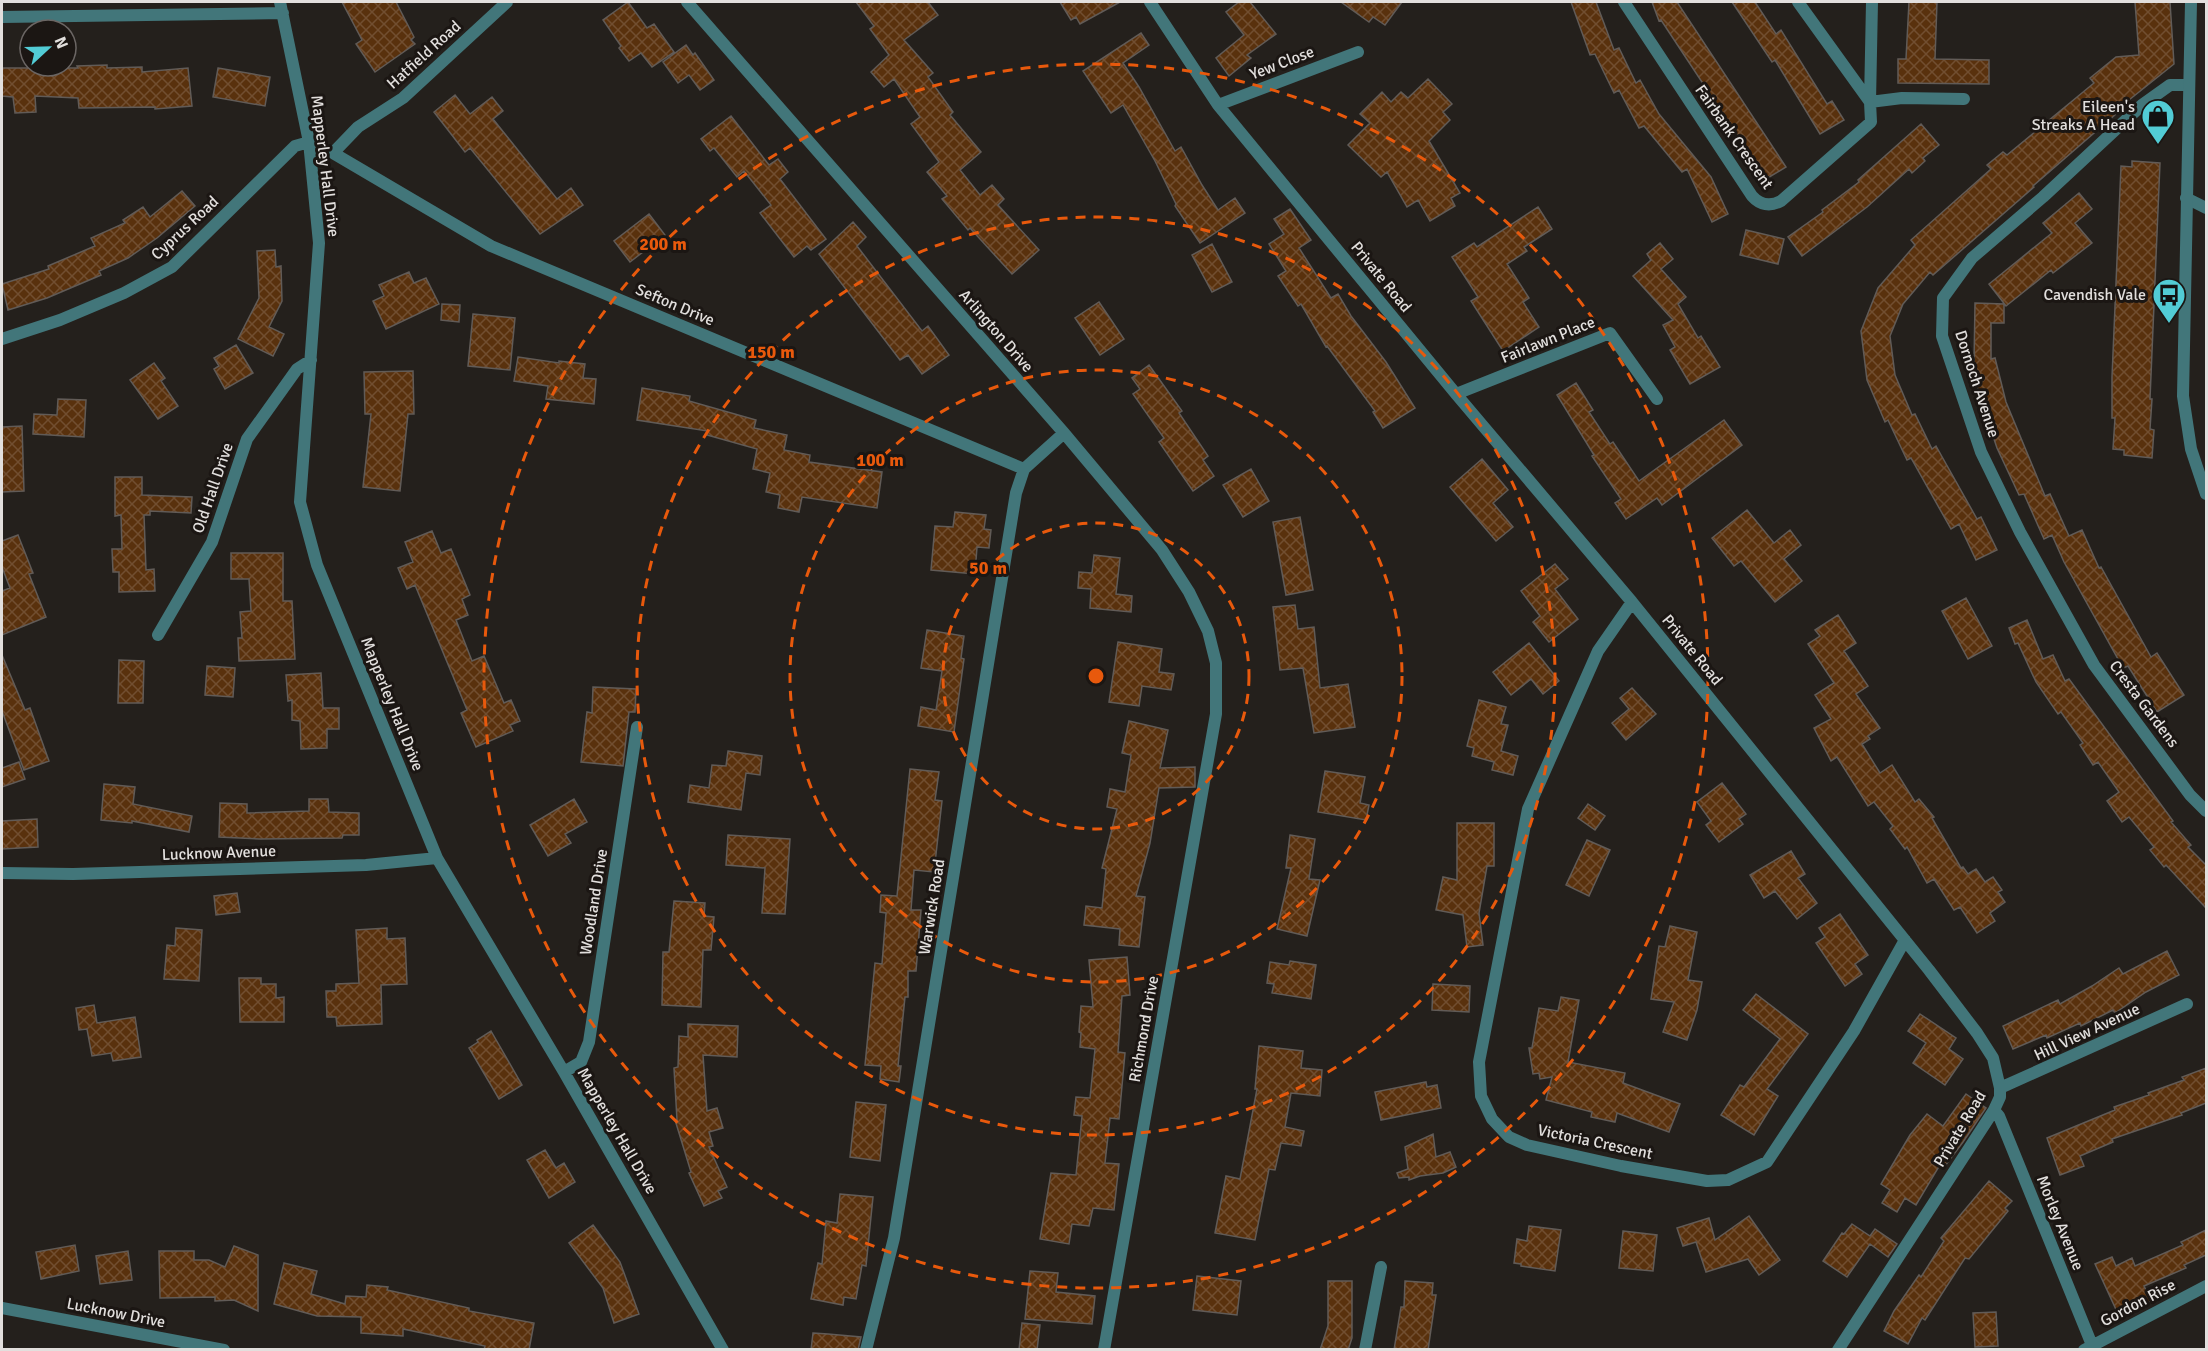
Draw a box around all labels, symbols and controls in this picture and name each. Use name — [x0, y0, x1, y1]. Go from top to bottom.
street label: Hatfield Road — [383, 17, 465, 93]
north arrow — [18, 18, 78, 78]
text: N — [50, 34, 72, 52]
street label: Yew Close — [1247, 42, 1317, 84]
street label: Fairbank Crescent — [1691, 81, 1778, 193]
street label: Mapperley Hall Drive — [306, 94, 344, 238]
place label: Eileen's Streaks A Head — [2032, 97, 2135, 135]
shop icon: Eileen's Streaks A Head — [2140, 98, 2176, 145]
street label: Cyprus Road — [147, 192, 223, 264]
text: 200 m — [639, 233, 687, 255]
street label: Private Road — [1346, 237, 1416, 317]
bus stop icon: Cavendish Vale — [2151, 277, 2187, 324]
street label: Sefton Drive — [633, 279, 717, 331]
street label: Arlington Drive — [954, 285, 1038, 377]
place label: Cavendish Vale — [2044, 285, 2146, 305]
street label: Fairlawn Place — [1498, 312, 1598, 368]
street label: Dornoch Avenue — [1950, 328, 2004, 440]
text: 150 m — [747, 341, 795, 363]
street label: Old Hall Drive — [188, 440, 238, 536]
text: 100 m — [856, 449, 904, 471]
text: 50 m — [969, 557, 1007, 579]
street label: Private Road — [1657, 610, 1727, 690]
street label: Mapperley Hall Drive — [356, 634, 428, 774]
street label: Cresta Gardens — [2105, 657, 2183, 751]
centre of rings — [1086, 666, 1106, 686]
street label: Lucknow Avenue — [162, 841, 276, 865]
street label: Woodland Drive — [576, 847, 612, 957]
street label: Warwick Road — [915, 858, 949, 956]
street label: Richmond Drive — [1125, 974, 1163, 1084]
street label: Hill View Avenue — [2031, 999, 2143, 1065]
street label: Mapperley Hall Drive — [573, 1064, 661, 1198]
street label: Private Road — [1929, 1087, 1991, 1171]
street label: Victoria Crescent — [1536, 1120, 1655, 1164]
street label: Morley Avenue — [2032, 1173, 2088, 1273]
street label: Gordon Rise — [2097, 1275, 2179, 1331]
street label: Lucknow Drive — [65, 1294, 167, 1332]

